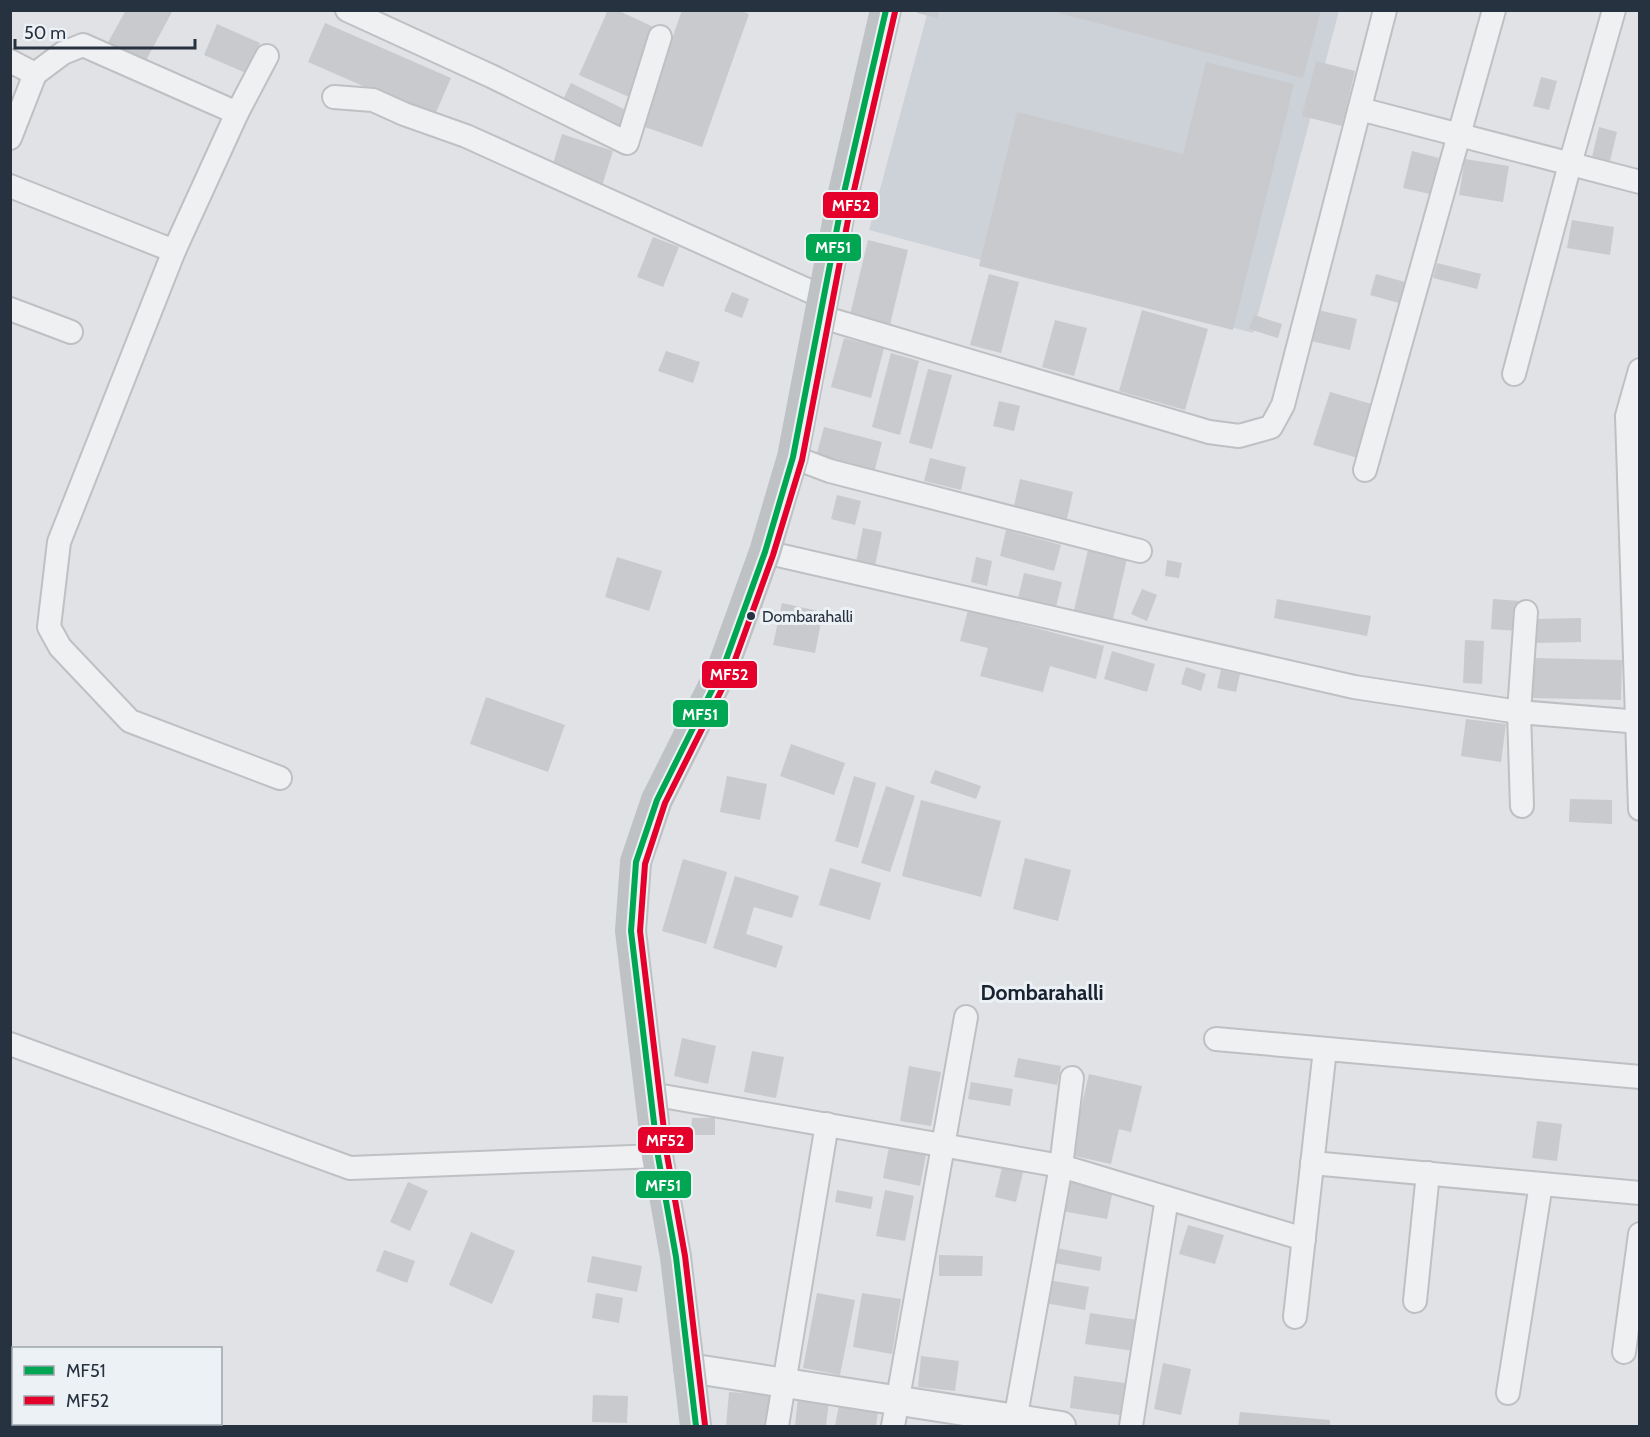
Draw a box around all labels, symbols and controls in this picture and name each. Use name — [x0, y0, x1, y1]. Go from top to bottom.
scale bar — [15, 12, 195, 50]
text: 50 m — [24, 22, 66, 44]
line badge: MF52 — [822, 191, 879, 219]
text: MF52 — [832, 196, 870, 215]
line badge: MF51 — [805, 233, 862, 262]
text: MF51 — [815, 238, 851, 257]
place label: Dombarahalli — [762, 607, 853, 626]
marker: Dombarahalli — [745, 610, 757, 622]
line badge: MF52 — [701, 660, 758, 689]
text: MF52 — [710, 665, 748, 684]
line badge: MF51 — [672, 699, 729, 728]
text: MF51 — [682, 705, 718, 724]
district label: Dombarahalli — [980, 980, 1104, 1005]
line badge: MF52 — [637, 1126, 694, 1154]
text: MF52 — [646, 1131, 684, 1150]
line badge: MF51 — [635, 1170, 692, 1199]
text: MF51 — [645, 1176, 681, 1195]
legend — [12, 1347, 222, 1425]
text: MF51 — [66, 1360, 106, 1382]
text: MF52 — [66, 1390, 109, 1412]

